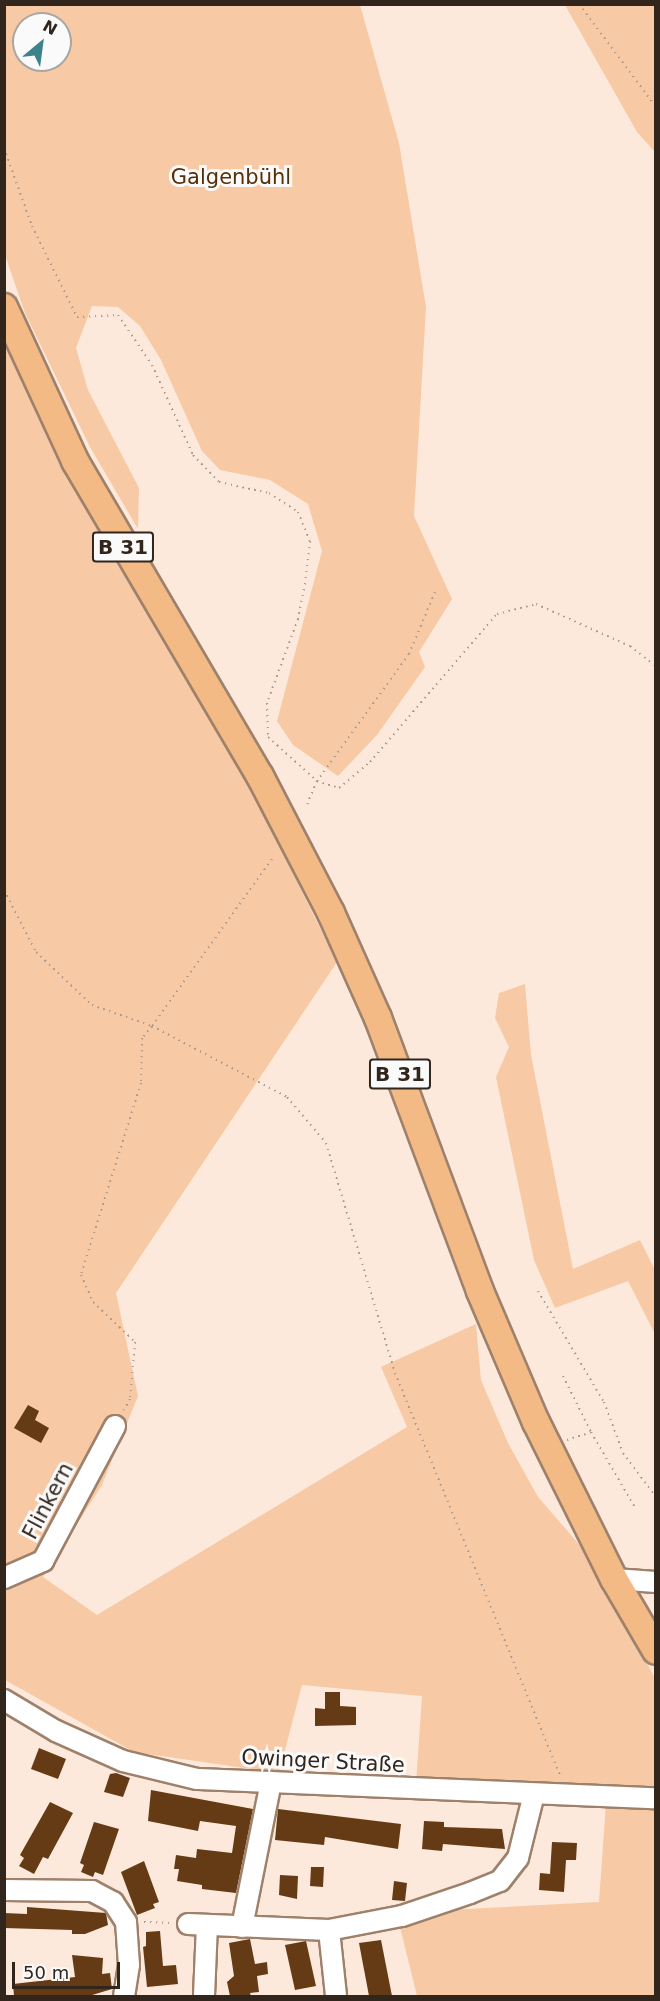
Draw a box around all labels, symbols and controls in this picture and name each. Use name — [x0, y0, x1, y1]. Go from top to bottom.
north arrow — [12, 12, 72, 72]
text: N — [40, 16, 60, 39]
park label: Galgenbühl — [171, 164, 291, 190]
road number: B 31 — [92, 530, 154, 564]
road number: B 31 — [368, 1057, 432, 1091]
street label: Flinkern — [17, 1458, 79, 1544]
street label: Owinger Straße — [241, 1744, 405, 1778]
scale bar — [15, 1950, 123, 1988]
text: 50 m — [23, 1962, 69, 1983]

